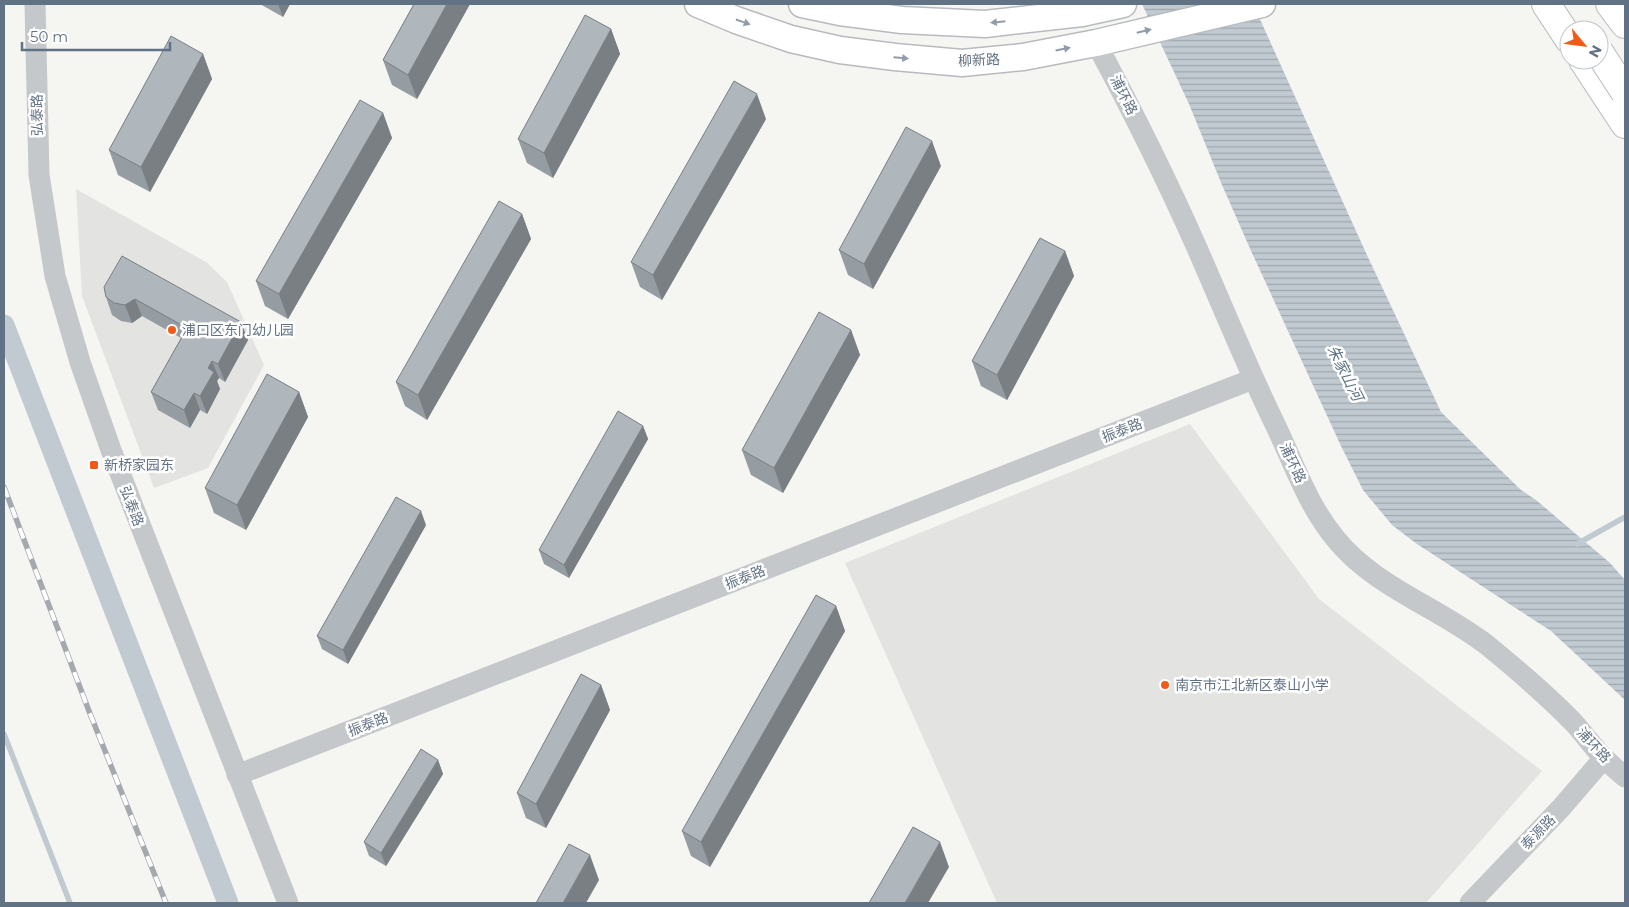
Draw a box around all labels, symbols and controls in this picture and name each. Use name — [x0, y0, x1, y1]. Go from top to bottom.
one-way arrow — [990, 18, 1006, 26]
one-way arrow — [736, 19, 751, 27]
scale bar — [22, 20, 170, 52]
north arrow — [1559, 20, 1609, 70]
text: 50 m — [30, 27, 68, 46]
one-way arrow — [1136, 27, 1151, 35]
text: N — [1585, 42, 1606, 61]
one-way arrow — [1055, 45, 1070, 53]
street label: 柳新路 — [958, 50, 1000, 70]
one-way arrow — [894, 54, 910, 62]
street label: 浦环路 — [1106, 72, 1142, 118]
street label: 弘泰路 — [28, 94, 46, 136]
place label: 浦口区东门幼儿园 — [182, 321, 294, 339]
marker: 浦口区东门幼儿园 — [166, 324, 178, 336]
water label: 朱家山河 — [1323, 342, 1369, 406]
street label: 振泰路 — [1099, 414, 1145, 446]
street label: 浦环路 — [1276, 440, 1310, 486]
place label: 新桥家园东 — [104, 456, 174, 474]
marker: 新桥家园东 — [88, 459, 100, 471]
street label: 弘泰路 — [116, 483, 148, 529]
street label: 振泰路 — [722, 561, 768, 593]
place label: 南京市江北新区泰山小学 — [1175, 676, 1329, 694]
marker: 南京市江北新区泰山小学 — [1159, 679, 1171, 691]
street label: 振泰路 — [345, 708, 391, 740]
street label: 浦环路 — [1573, 724, 1615, 766]
street label: 泰源路 — [1517, 811, 1559, 853]

